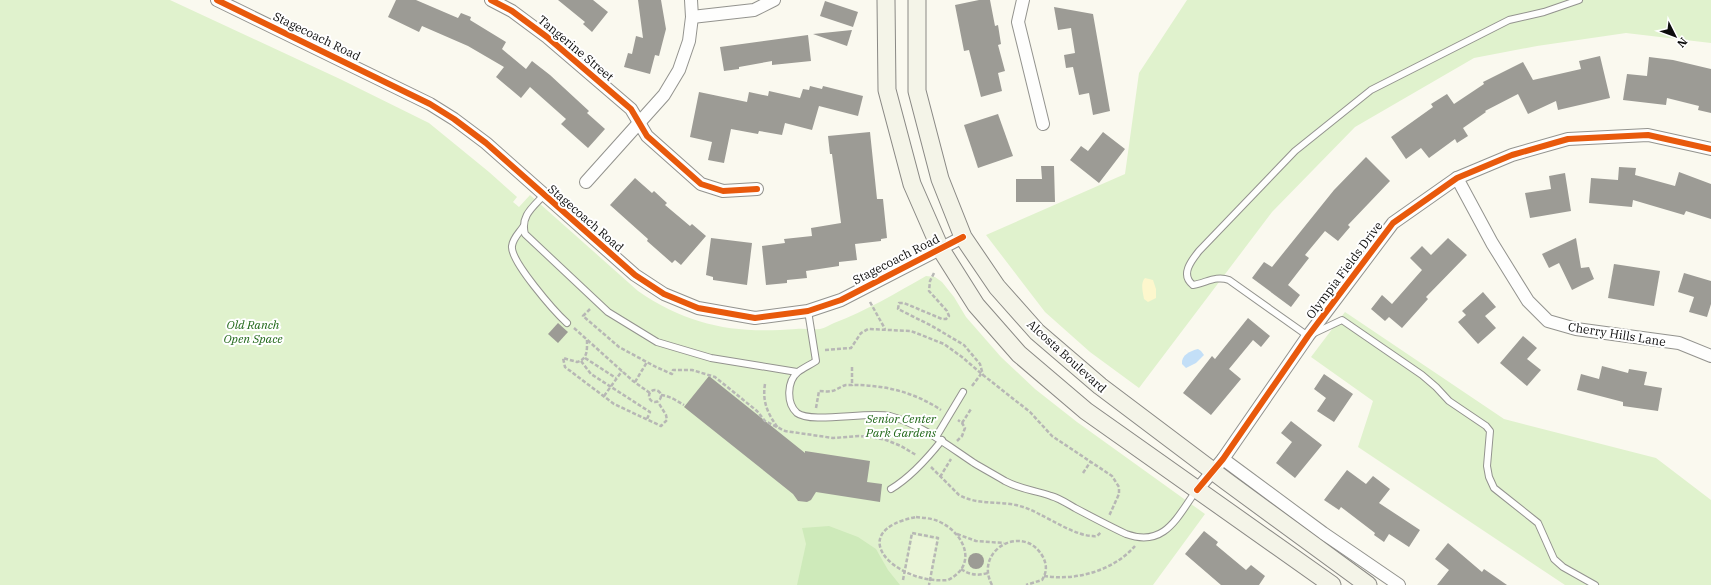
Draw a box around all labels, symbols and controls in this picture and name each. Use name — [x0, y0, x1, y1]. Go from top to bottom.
street label: Stagecoach Road — [271, 8, 363, 64]
street label: Tangerine Street — [535, 12, 617, 84]
north arrow — [1655, 16, 1695, 56]
text: N — [1674, 35, 1691, 51]
street label: Stagecoach Road — [545, 181, 627, 255]
street label: Olympia Fields Drive — [1303, 218, 1385, 322]
street label: Stagecoach Road — [850, 231, 942, 287]
street label: Alcosta Boulevard — [1024, 316, 1110, 396]
park label: Old Ranch Open Space — [224, 317, 283, 346]
street label: Cherry Hills Lane — [1567, 319, 1667, 349]
park label: Senior Center Park Gardens — [865, 411, 937, 440]

